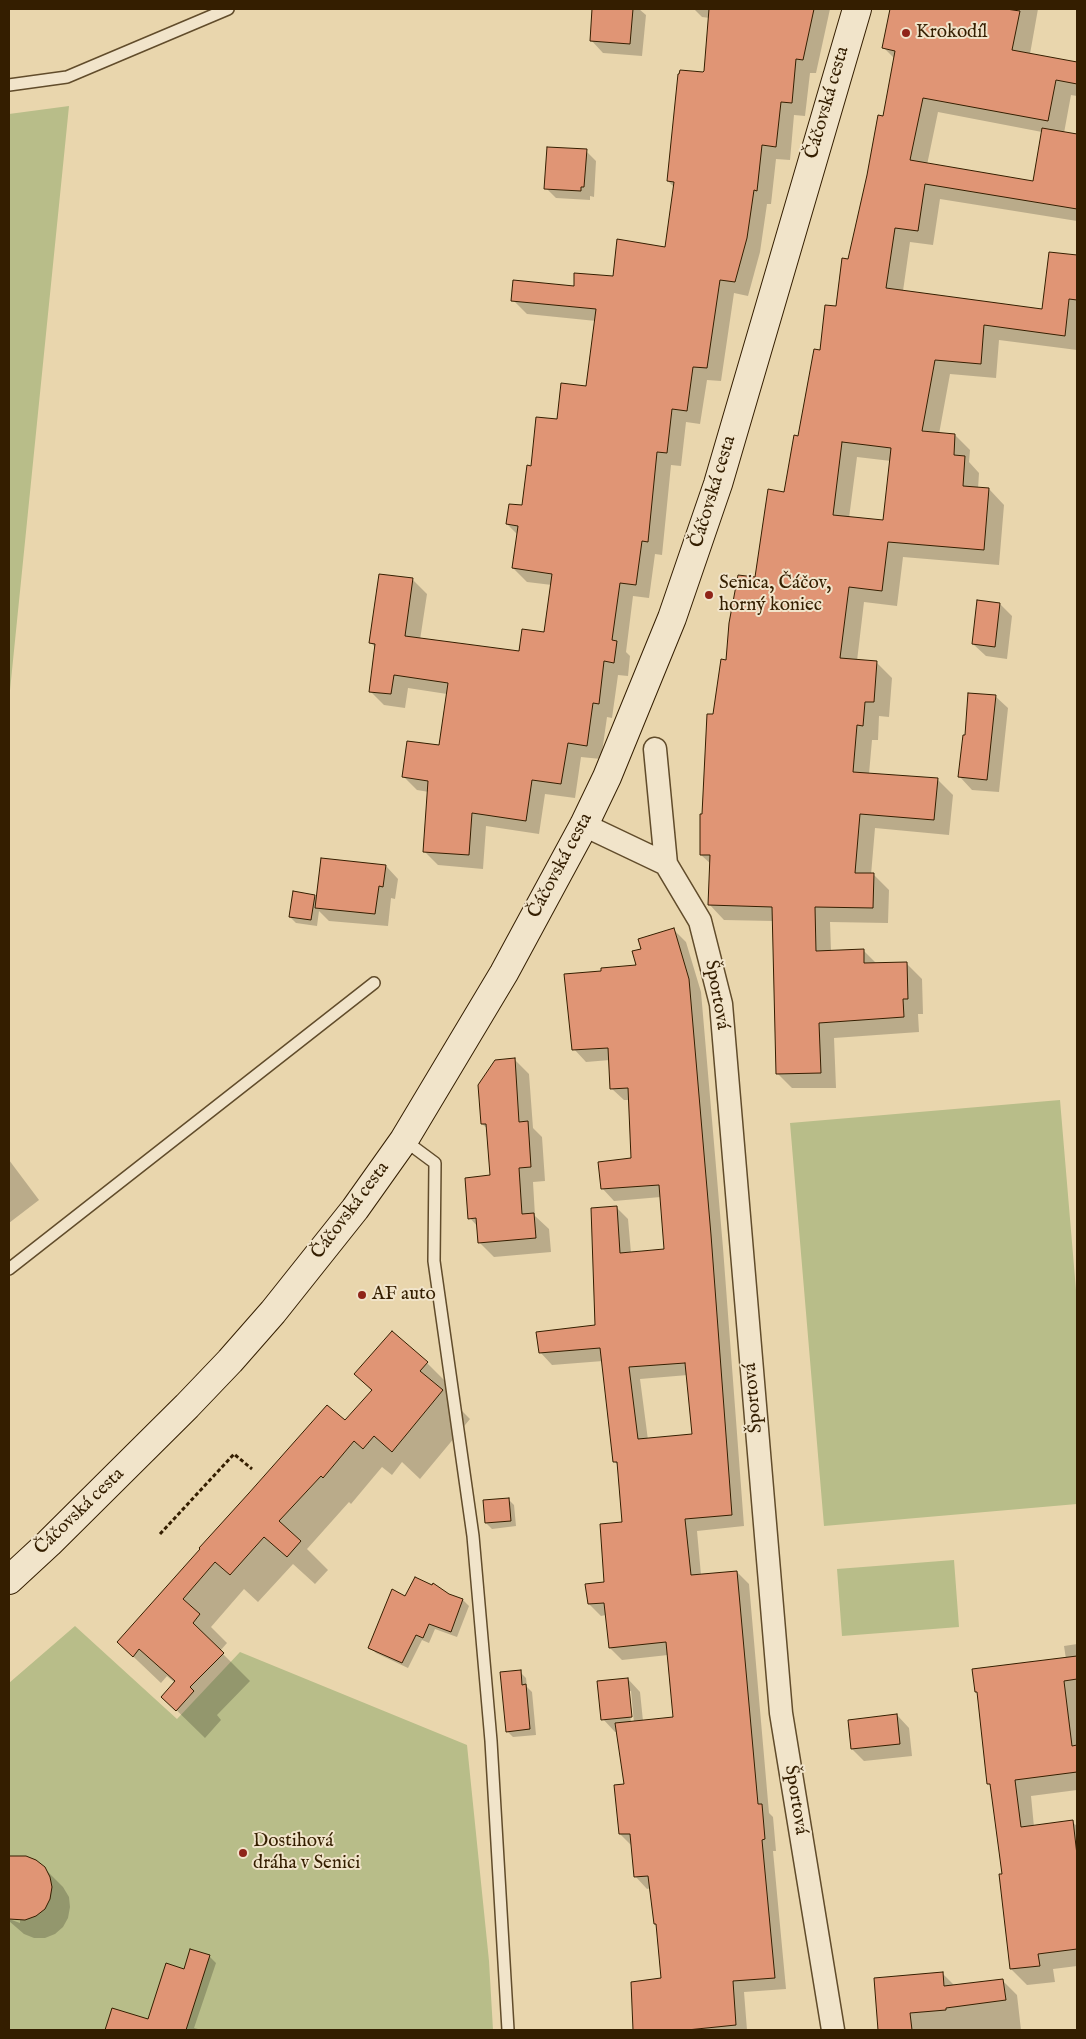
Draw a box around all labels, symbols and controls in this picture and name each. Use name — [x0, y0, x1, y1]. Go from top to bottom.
place label: Krokodíl — [916, 22, 988, 44]
marker: Krokodíl — [900, 27, 912, 39]
street label: Čáčovská cesta — [801, 44, 855, 162]
street label: Čáčovská cesta — [686, 433, 742, 551]
place label: Senica, Čáčov, horný koniec — [719, 573, 831, 617]
marker: Senica, Čáčov, horný koniec — [703, 589, 715, 601]
street label: Čáčovská cesta — [524, 809, 598, 923]
street label: Športová — [699, 958, 733, 1032]
street label: Čáčovská cesta — [307, 1158, 395, 1264]
place label: AF auto — [372, 1284, 436, 1306]
marker: AF auto — [356, 1289, 368, 1301]
street label: Športová — [740, 1362, 768, 1434]
street label: Čáčovská cesta — [30, 1464, 130, 1560]
street label: Športová — [778, 1763, 812, 1837]
place label: Dostihová dráha v Senici — [253, 1831, 360, 1875]
marker: Dostihová dráha v Senici — [237, 1847, 249, 1859]

